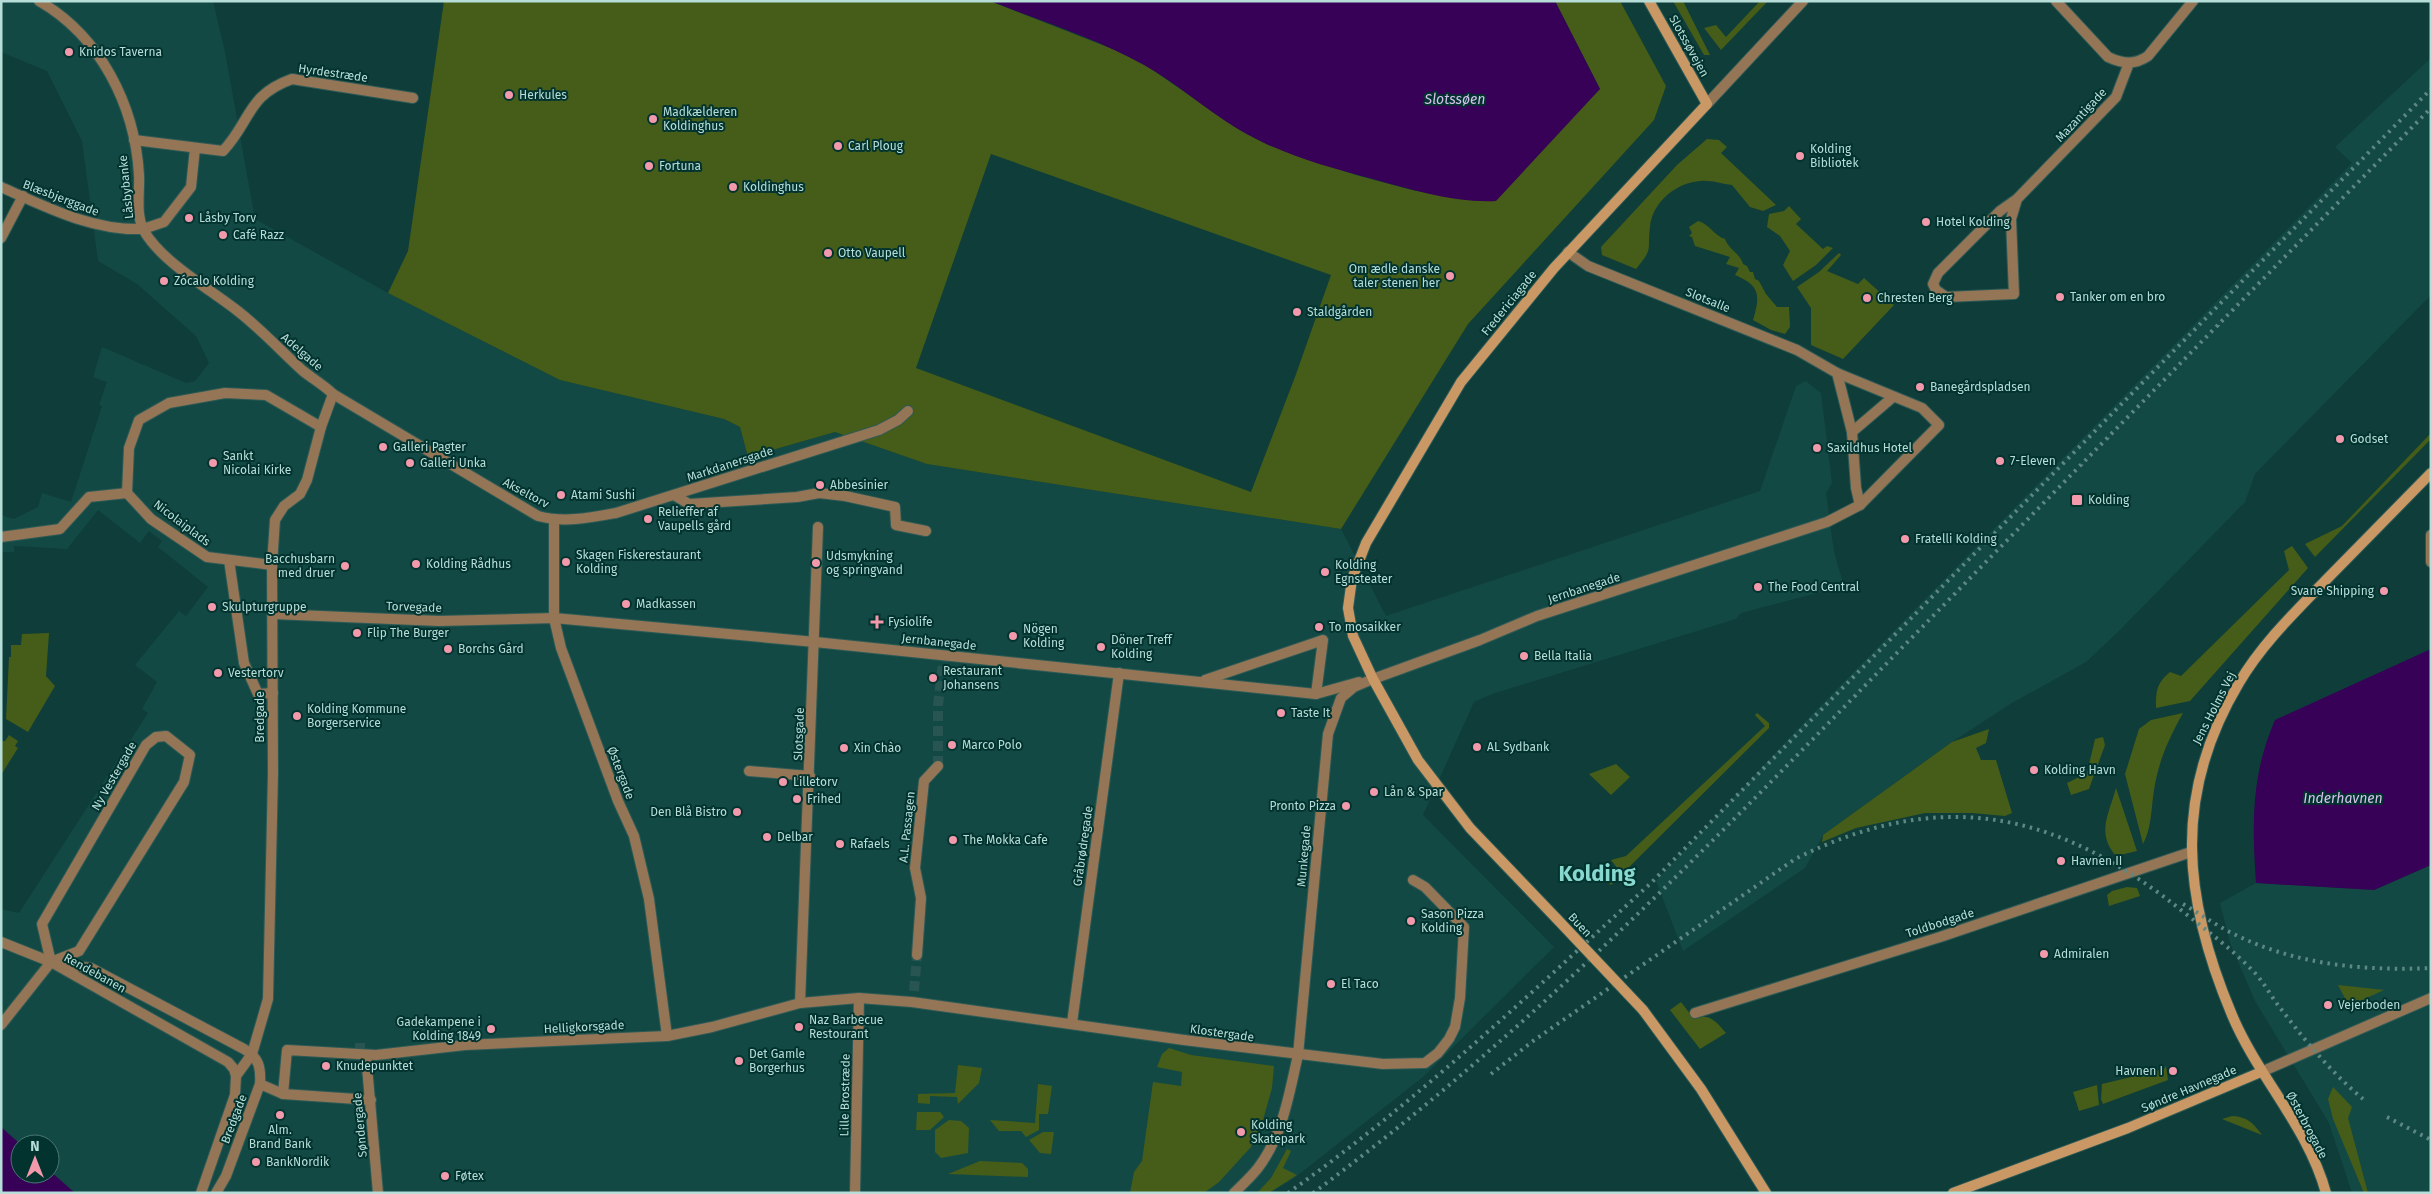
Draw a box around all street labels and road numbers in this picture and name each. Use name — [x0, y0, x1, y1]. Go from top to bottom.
street label: Slotssøvejen — [1666, 13, 1712, 79]
street label: Hyrdestræde — [297, 61, 369, 85]
street label: Mazantigade — [2053, 85, 2109, 145]
street label: Låsbybanke — [116, 154, 136, 220]
street label: Blæsbjerggade — [21, 177, 101, 219]
street label: Fredericiagade — [1478, 268, 1540, 338]
street label: Slotsalle — [1684, 285, 1732, 315]
street label: Adelgade — [278, 330, 326, 374]
street label: Markdanersgade — [685, 443, 775, 485]
street label: Akseltorv — [500, 475, 552, 511]
street label: Nicolaiplads — [151, 497, 213, 549]
street label: Jernbanegade — [1546, 570, 1622, 606]
street label: Torvegade — [386, 599, 442, 615]
street label: Jernbanegade — [901, 631, 977, 653]
street label: Jens Holms Vej — [2190, 669, 2238, 747]
street label: Bredgade — [253, 691, 267, 743]
street label: Slotsgade — [791, 707, 807, 761]
street label: Ny Vestergade — [89, 739, 139, 813]
street label: Østergade — [605, 745, 637, 801]
street label: A.L. Passagen — [896, 791, 918, 863]
street label: Gråbrødregade — [1070, 805, 1096, 887]
street label: Munkegade — [1294, 824, 1314, 888]
street label: Toldbodgade — [1904, 905, 1976, 941]
street label: Buen — [1565, 910, 1595, 940]
street label: Rendebanen — [62, 950, 128, 996]
street label: Helligkorsgade — [543, 1018, 625, 1036]
street label: Klostergade — [1189, 1022, 1255, 1044]
street label: Lille Brostræde — [837, 1054, 853, 1136]
street label: Søndre Havnegade — [2139, 1063, 2239, 1115]
street label: Østerbrogade — [2283, 1089, 2331, 1161]
street label: Bredgade — [218, 1092, 250, 1146]
street label: Søndergade — [350, 1092, 370, 1158]

